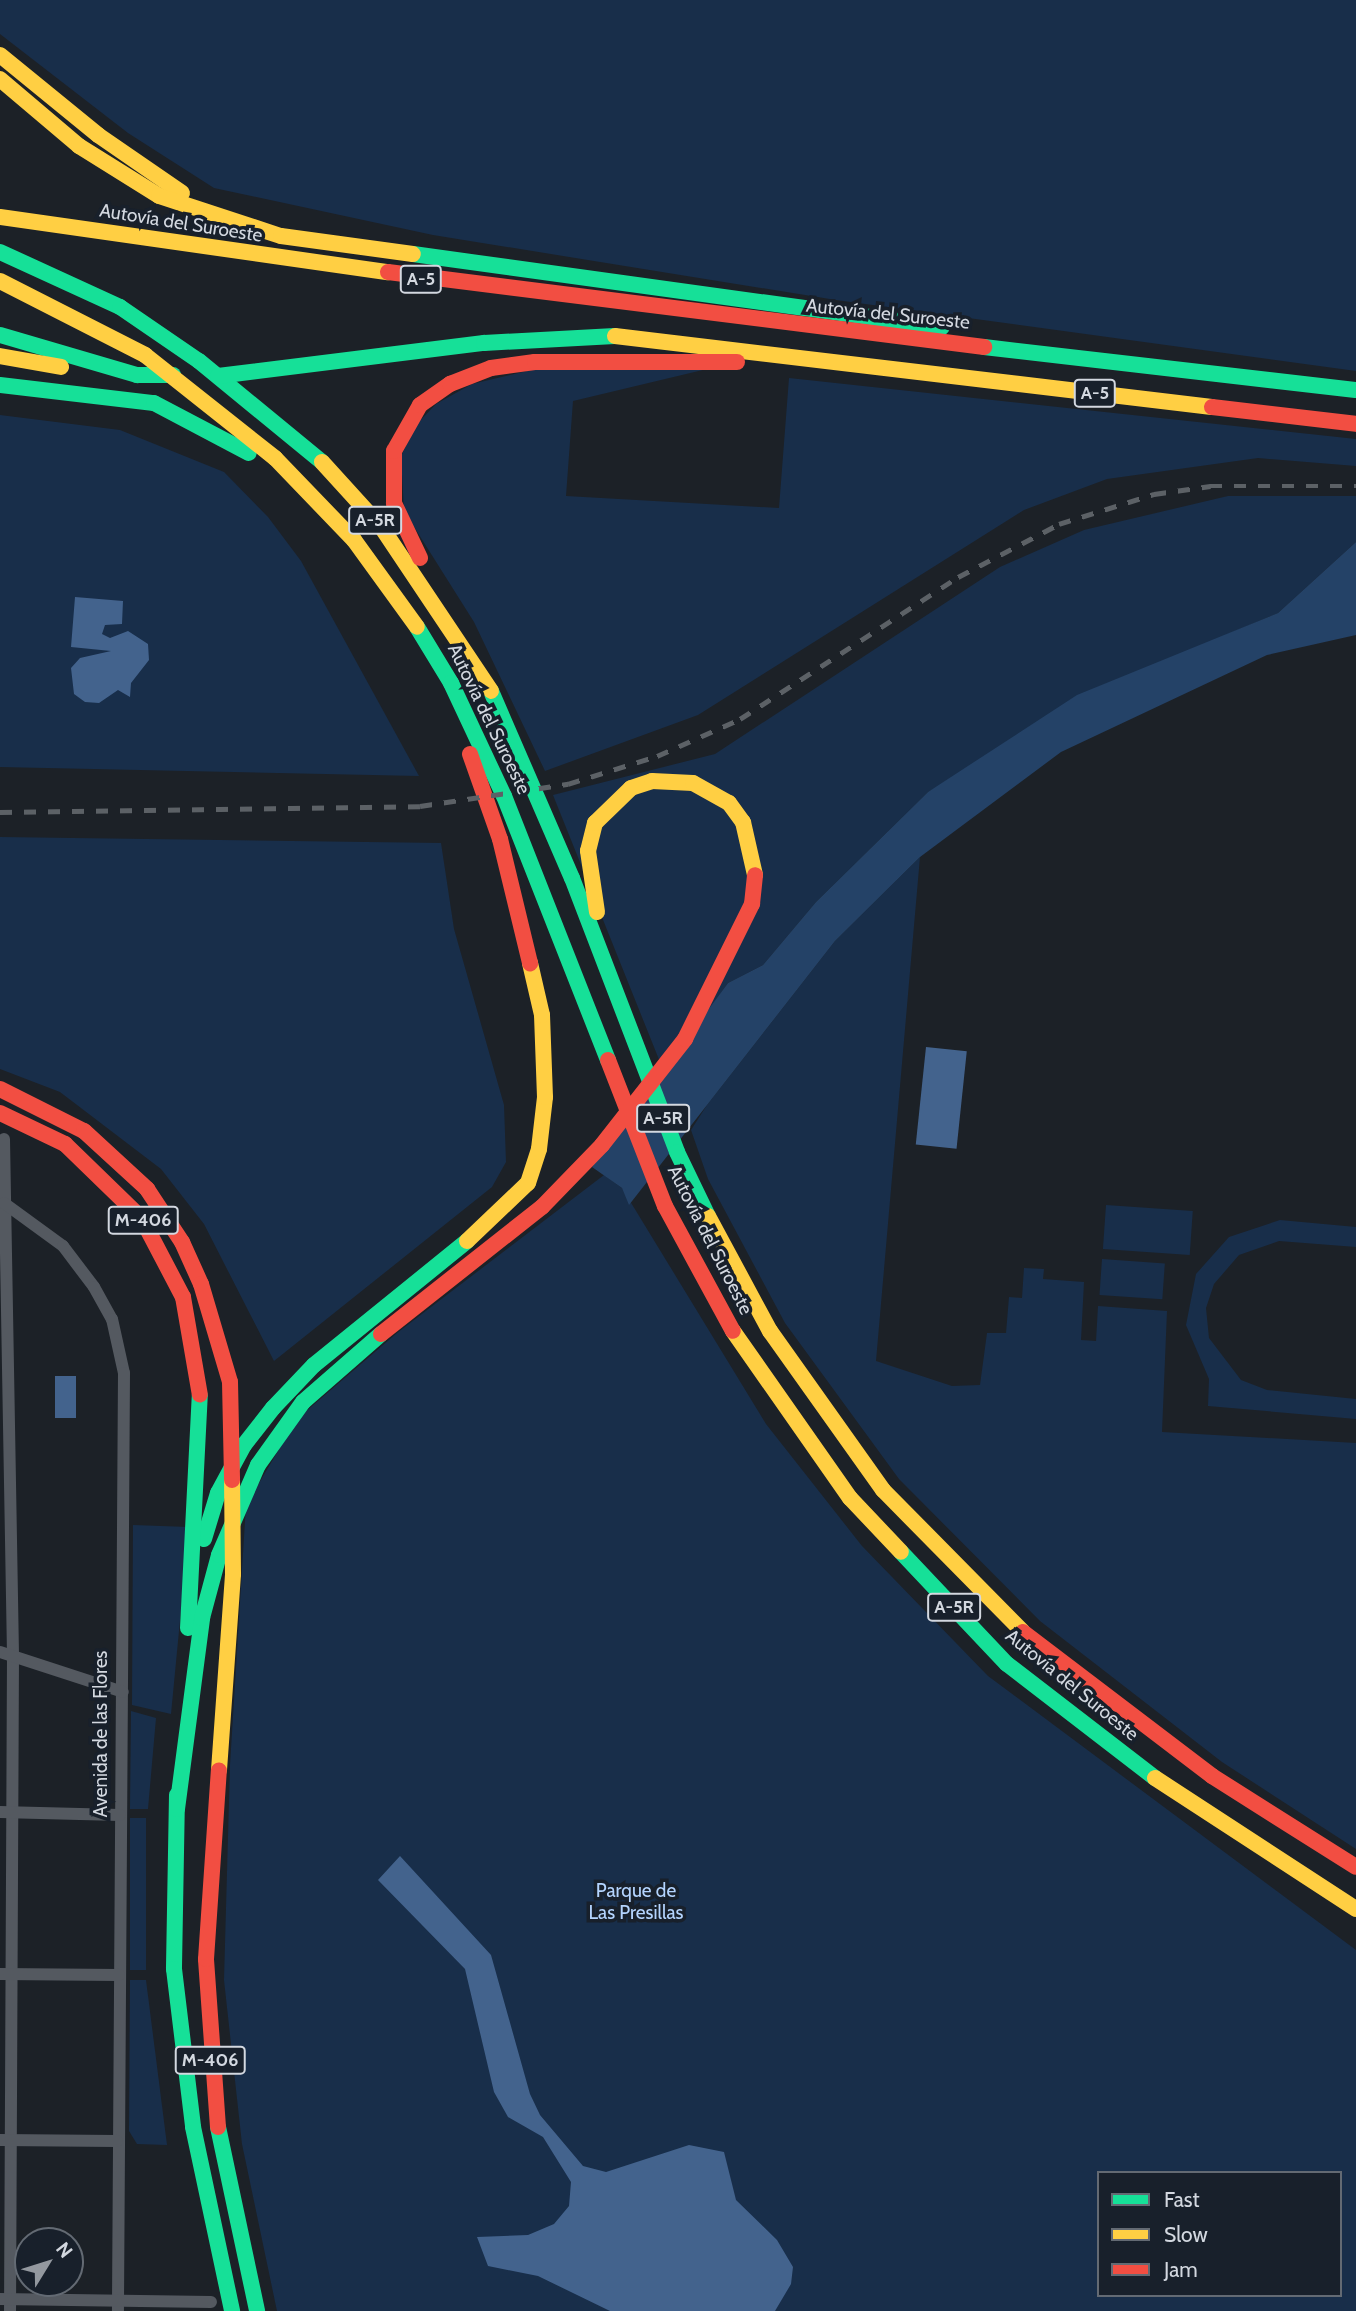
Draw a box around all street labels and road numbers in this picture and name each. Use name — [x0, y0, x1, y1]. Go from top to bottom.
street label: Autovía del Suroeste — [98, 199, 264, 247]
road number: A-5 — [398, 264, 444, 293]
street label: Autovía del Suroeste — [805, 294, 971, 334]
road number: A-5 — [1072, 379, 1118, 408]
road number: A-5R — [347, 506, 403, 534]
street label: Autovía del Suroeste — [443, 640, 535, 798]
road number: A-5R — [635, 1104, 691, 1133]
street label: Autovía del Suroeste — [662, 1161, 758, 1319]
road number: M-406 — [106, 1205, 180, 1234]
road number: A-5R — [926, 1592, 982, 1622]
street label: Autovía del Suroeste — [1001, 1624, 1143, 1746]
street label: Avenida de las Flores — [90, 1651, 112, 1817]
road number: M-406 — [173, 2046, 247, 2074]

